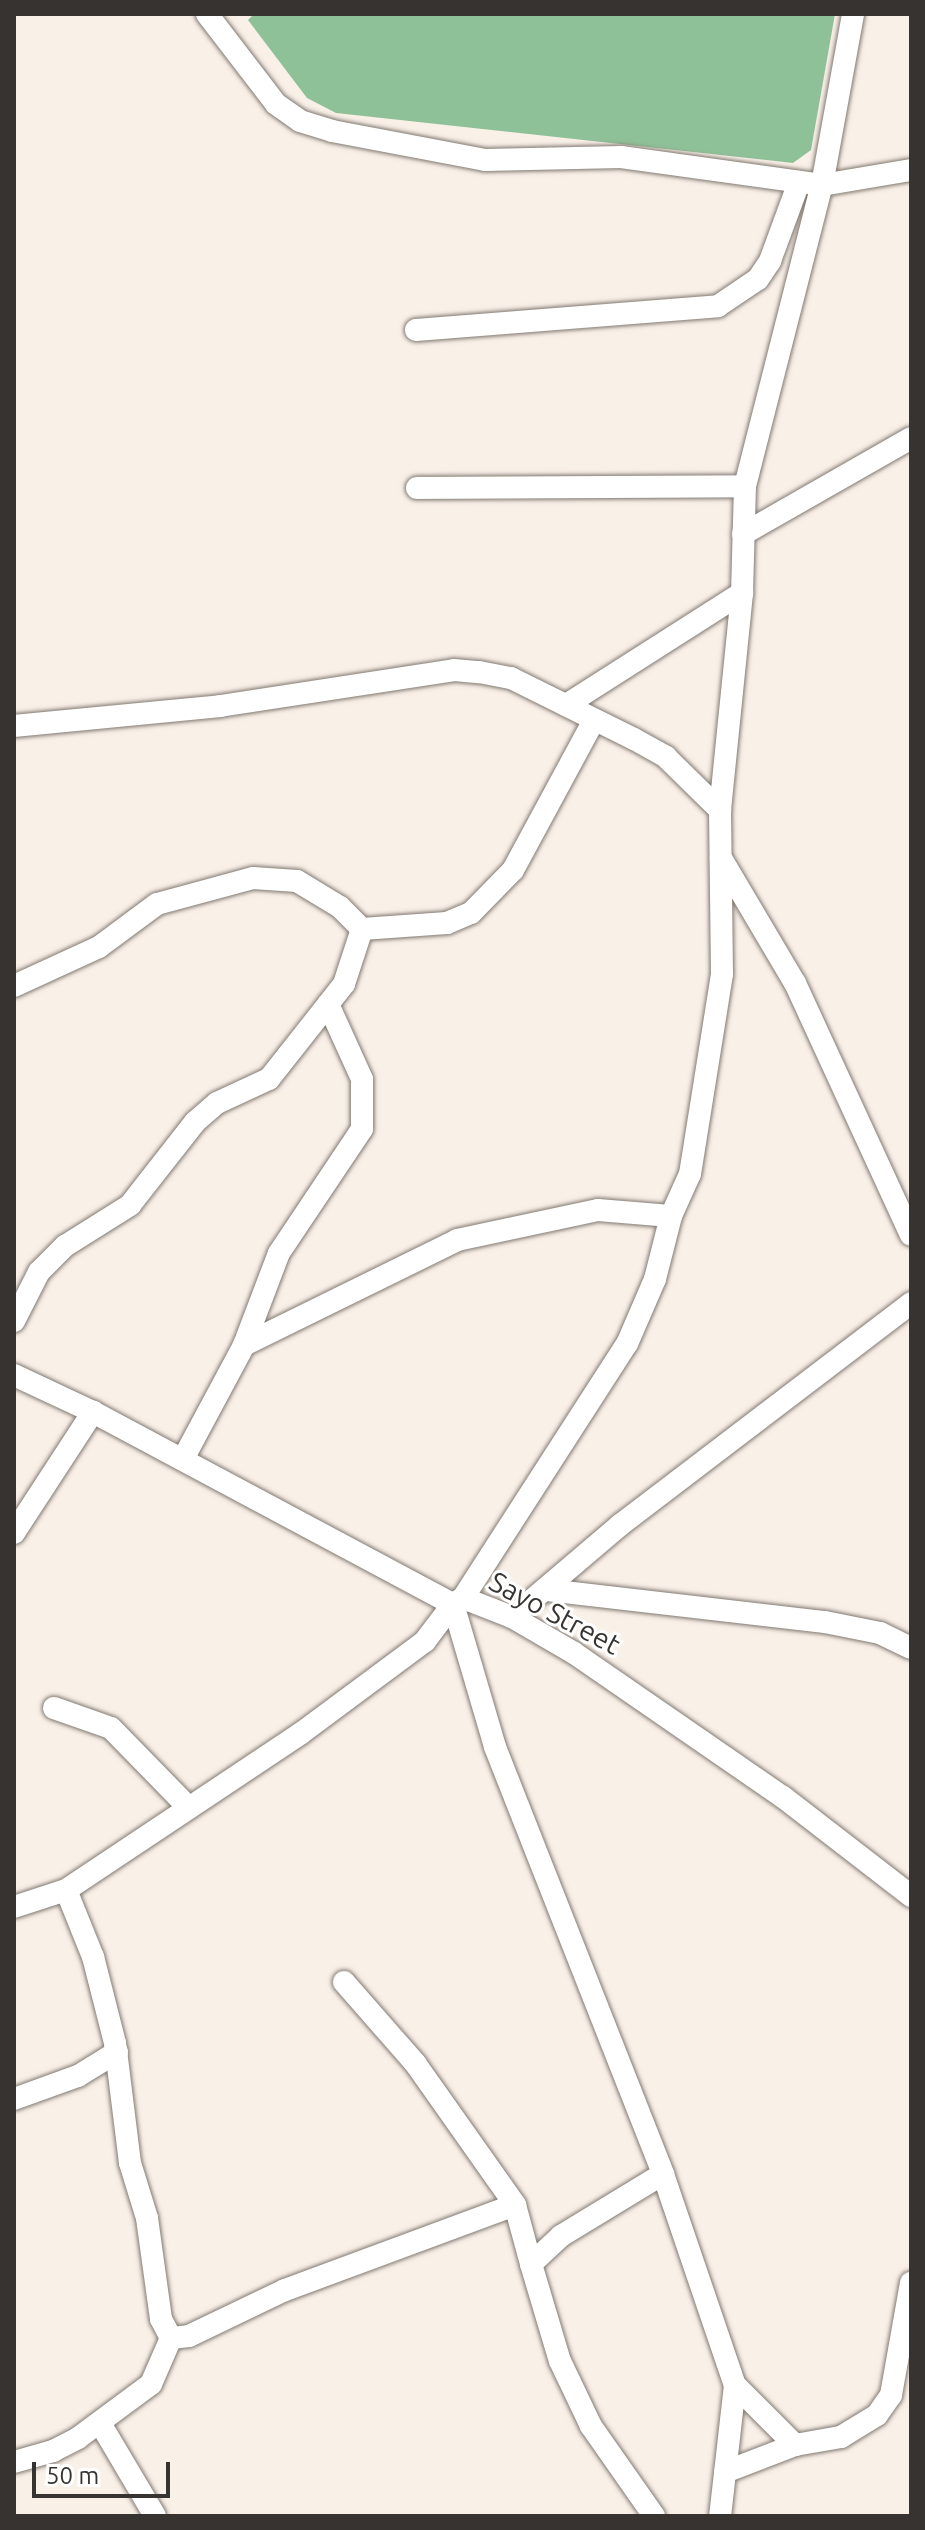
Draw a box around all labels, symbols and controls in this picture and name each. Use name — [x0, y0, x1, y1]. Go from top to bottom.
street label: Sayo Street — [484, 1564, 626, 1662]
scale bar — [36, 2446, 174, 2496]
text: 50 m — [46, 2462, 99, 2489]

